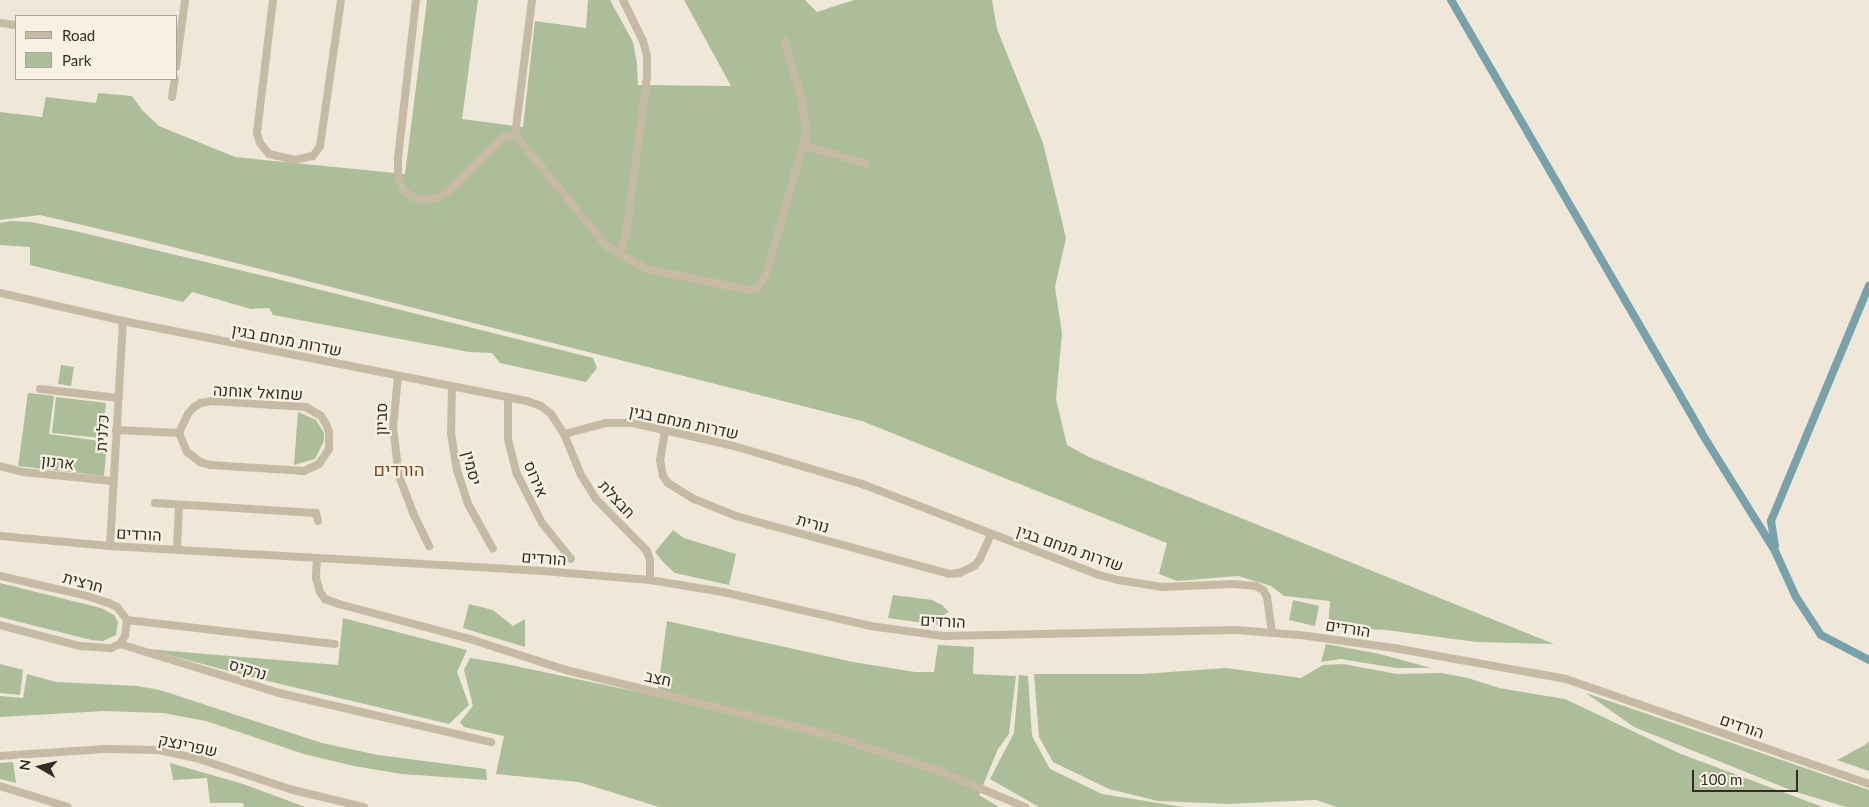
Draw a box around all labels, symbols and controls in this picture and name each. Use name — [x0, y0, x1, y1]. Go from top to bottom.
legend — [15, 15, 178, 80]
text: Road — [62, 26, 95, 44]
text: Park — [62, 51, 91, 69]
street label: שדרות מנחם בגין — [230, 320, 344, 360]
street label: שמואל אוחנה — [213, 380, 303, 404]
street label: שדרות מנחם בגין — [627, 401, 741, 443]
street label: סביון — [371, 402, 391, 436]
street label: כלנית — [91, 414, 113, 452]
street label: יסמין — [458, 449, 486, 487]
street label: ארנון — [40, 450, 76, 474]
district label: הורדים — [374, 458, 424, 480]
street label: אירוס — [520, 458, 552, 500]
street label: חבצלת — [595, 476, 639, 522]
street label: נורית — [794, 509, 832, 537]
street label: שדרות מנחם בגין — [1014, 521, 1126, 575]
street label: הורדים — [116, 523, 162, 545]
street label: הורדים — [521, 547, 567, 569]
street label: חרצית — [61, 567, 105, 597]
street label: הורדים — [920, 610, 966, 632]
street label: הורדים — [1324, 615, 1372, 641]
street label: נרקיס — [227, 654, 269, 684]
street label: חצב — [643, 666, 673, 690]
street label: הורדים — [1717, 710, 1767, 742]
street label: שפרינצק — [157, 729, 219, 761]
north arrow — [15, 742, 65, 792]
text: N — [15, 758, 34, 771]
scale bar — [1694, 760, 1800, 792]
text: 100 m — [1700, 770, 1742, 788]

